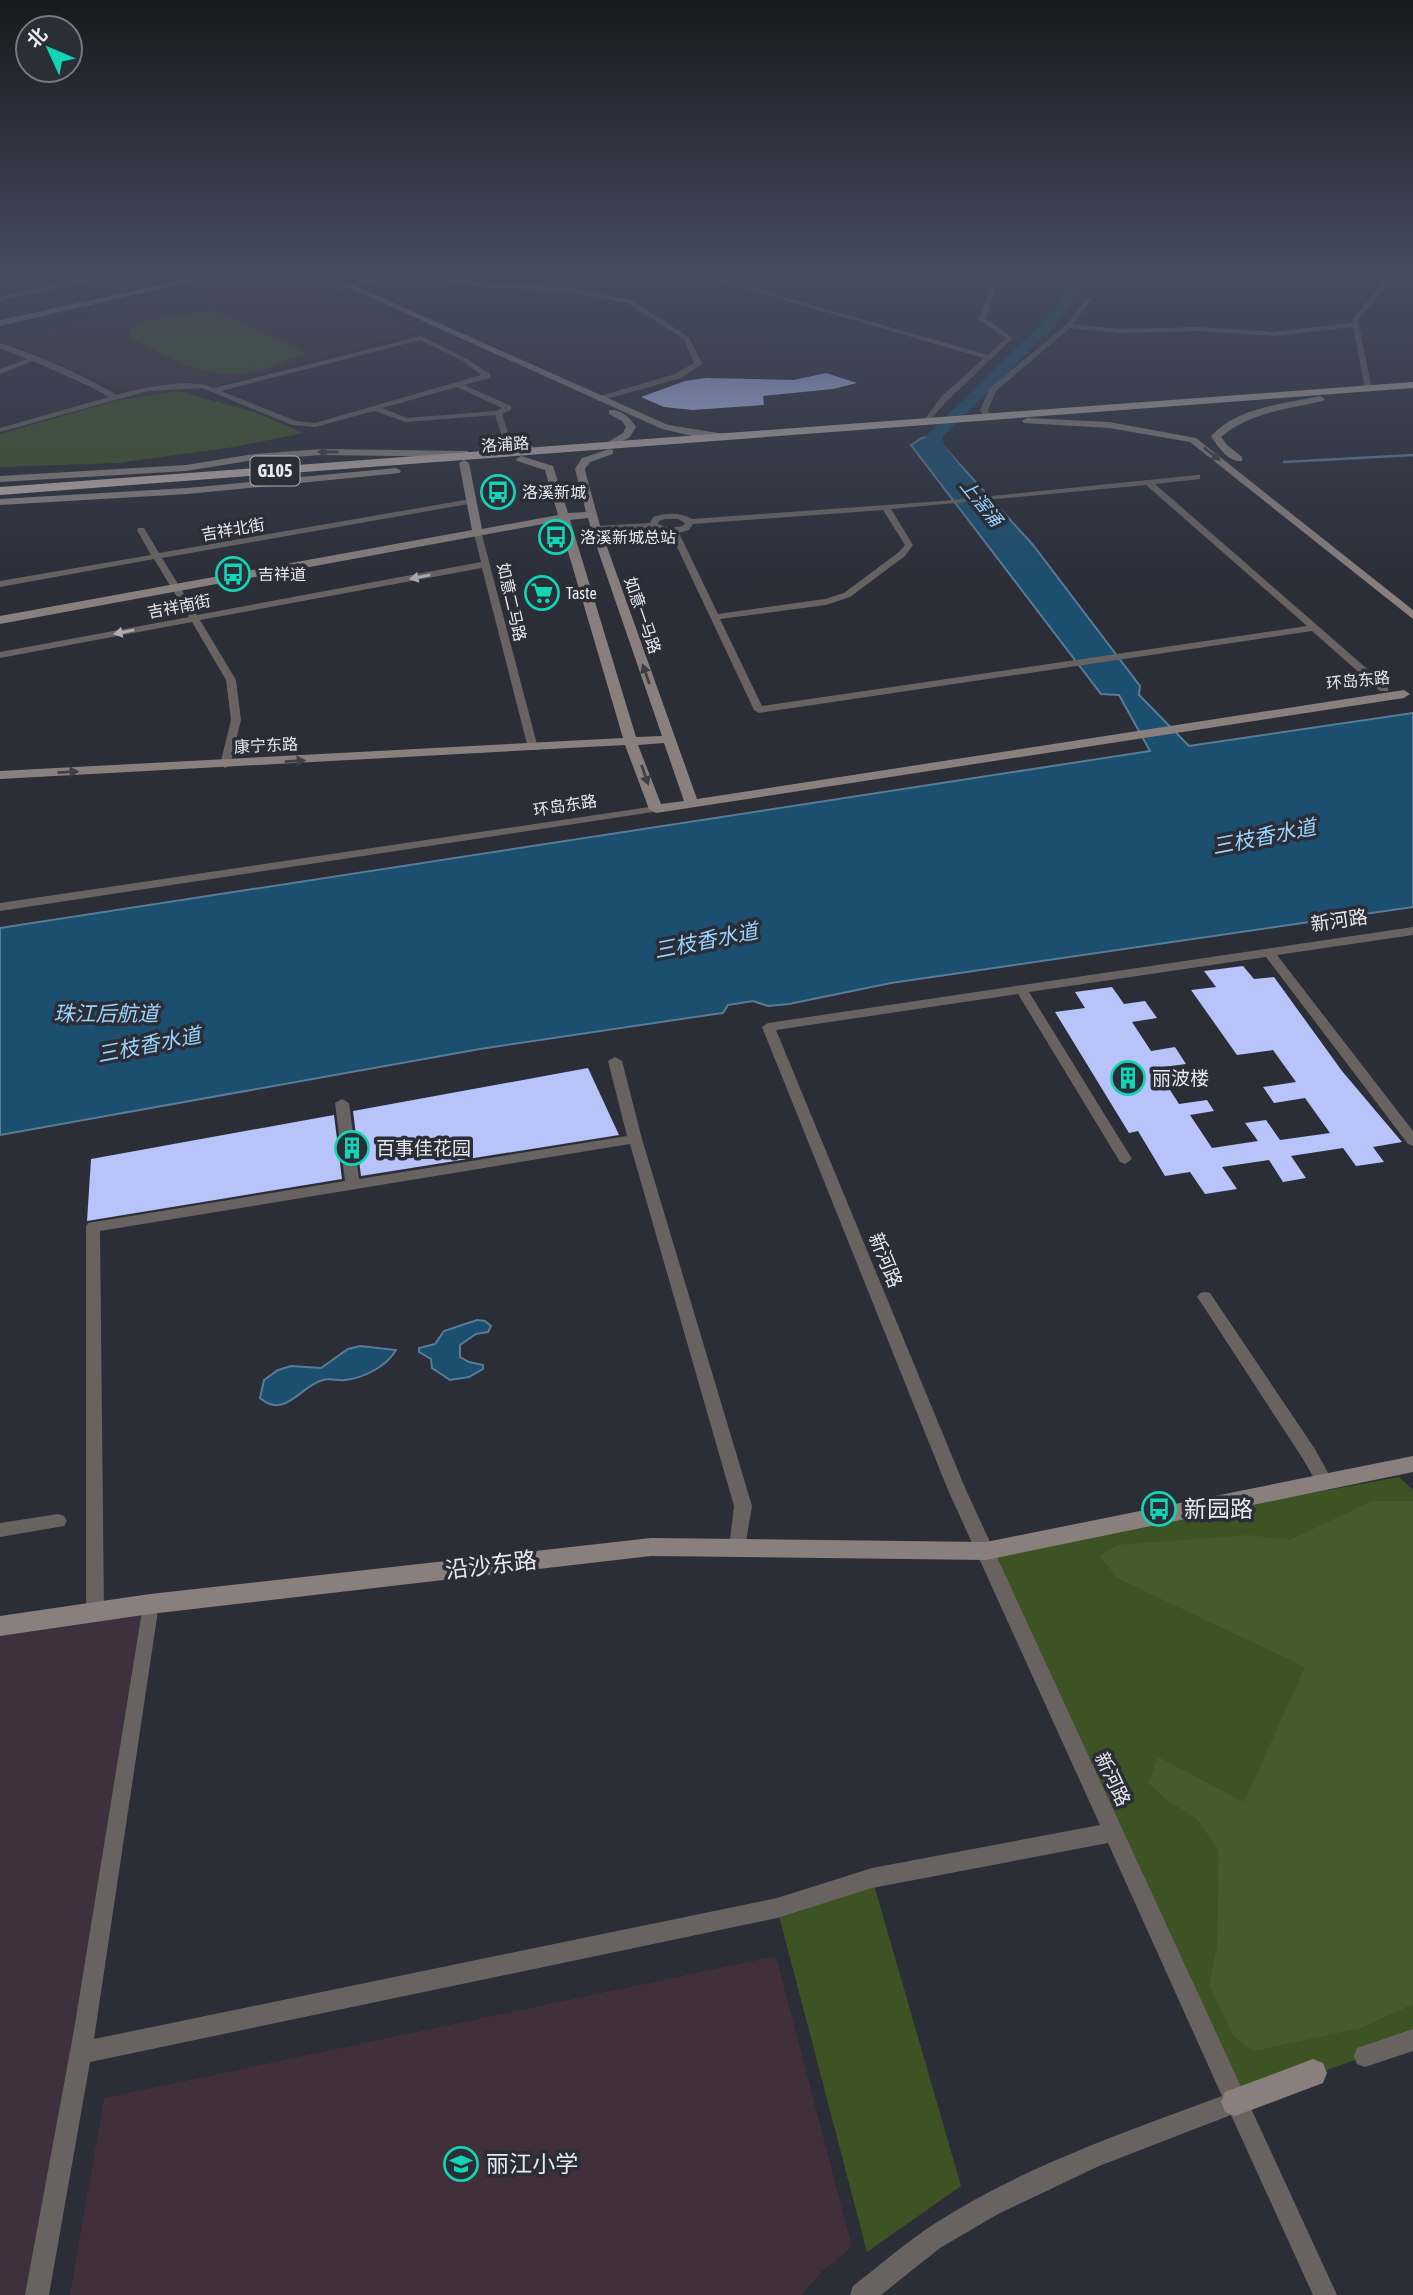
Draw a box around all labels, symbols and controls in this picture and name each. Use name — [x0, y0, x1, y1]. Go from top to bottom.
north arrow — [14, 14, 84, 84]
text: 北 — [22, 23, 51, 52]
street label: 洛浦路 — [480, 433, 530, 455]
one-way arrow — [317, 446, 339, 458]
one-way arrow — [1203, 446, 1221, 460]
road number: G105 — [250, 457, 300, 486]
bus stop icon: 洛溪新城 — [479, 473, 517, 511]
water label: 上滘涌 — [956, 475, 1008, 532]
place label: 洛溪新城 — [522, 483, 586, 501]
street label: 吉祥北街 — [200, 515, 266, 543]
bus stop icon: 洛溪新城总站 — [537, 518, 575, 556]
place label: 洛溪新城总站 — [580, 528, 676, 546]
bus stop icon: 吉祥道 — [214, 555, 252, 593]
street label: 如意二马路 — [494, 561, 530, 643]
place label: 吉祥道 — [258, 565, 306, 583]
one-way arrow — [409, 571, 431, 582]
supermarket icon: Taste — [523, 574, 561, 612]
street label: 如意一马路 — [621, 574, 665, 656]
place label: Taste — [566, 584, 597, 602]
street label: 吉祥南街 — [146, 591, 212, 621]
one-way arrow — [113, 627, 135, 638]
one-way arrow — [640, 664, 651, 685]
street label: 环岛东路 — [1325, 668, 1391, 692]
street label: 康宁东路 — [234, 734, 298, 756]
one-way arrow — [285, 755, 307, 766]
one-way arrow — [640, 765, 651, 786]
one-way arrow — [57, 766, 79, 777]
street label: 环岛东路 — [532, 791, 598, 819]
water label: 三枝香水道 — [1210, 814, 1321, 858]
street label: 新河路 — [1309, 905, 1369, 935]
water label: 三枝香水道 — [652, 918, 763, 962]
water label: 珠江后航道 — [54, 1001, 161, 1025]
water label: 三枝香水道 — [95, 1022, 206, 1066]
building icon: 丽波楼 — [1109, 1059, 1147, 1097]
place label: 丽波楼 — [1152, 1067, 1209, 1089]
building icon: 百事佳花园 — [333, 1129, 371, 1167]
place label: 百事佳花园 — [376, 1137, 471, 1159]
street label: 新河路 — [865, 1229, 907, 1291]
bus stop icon: 新园路 — [1140, 1490, 1178, 1528]
place label: 新园路 — [1184, 1496, 1253, 1522]
street label: 沿沙东路 — [444, 1546, 538, 1584]
street label: 新河路 — [1091, 1749, 1135, 1809]
school or university icon: 丽江小学 — [442, 2145, 480, 2183]
place label: 丽江小学 — [486, 2151, 578, 2177]

